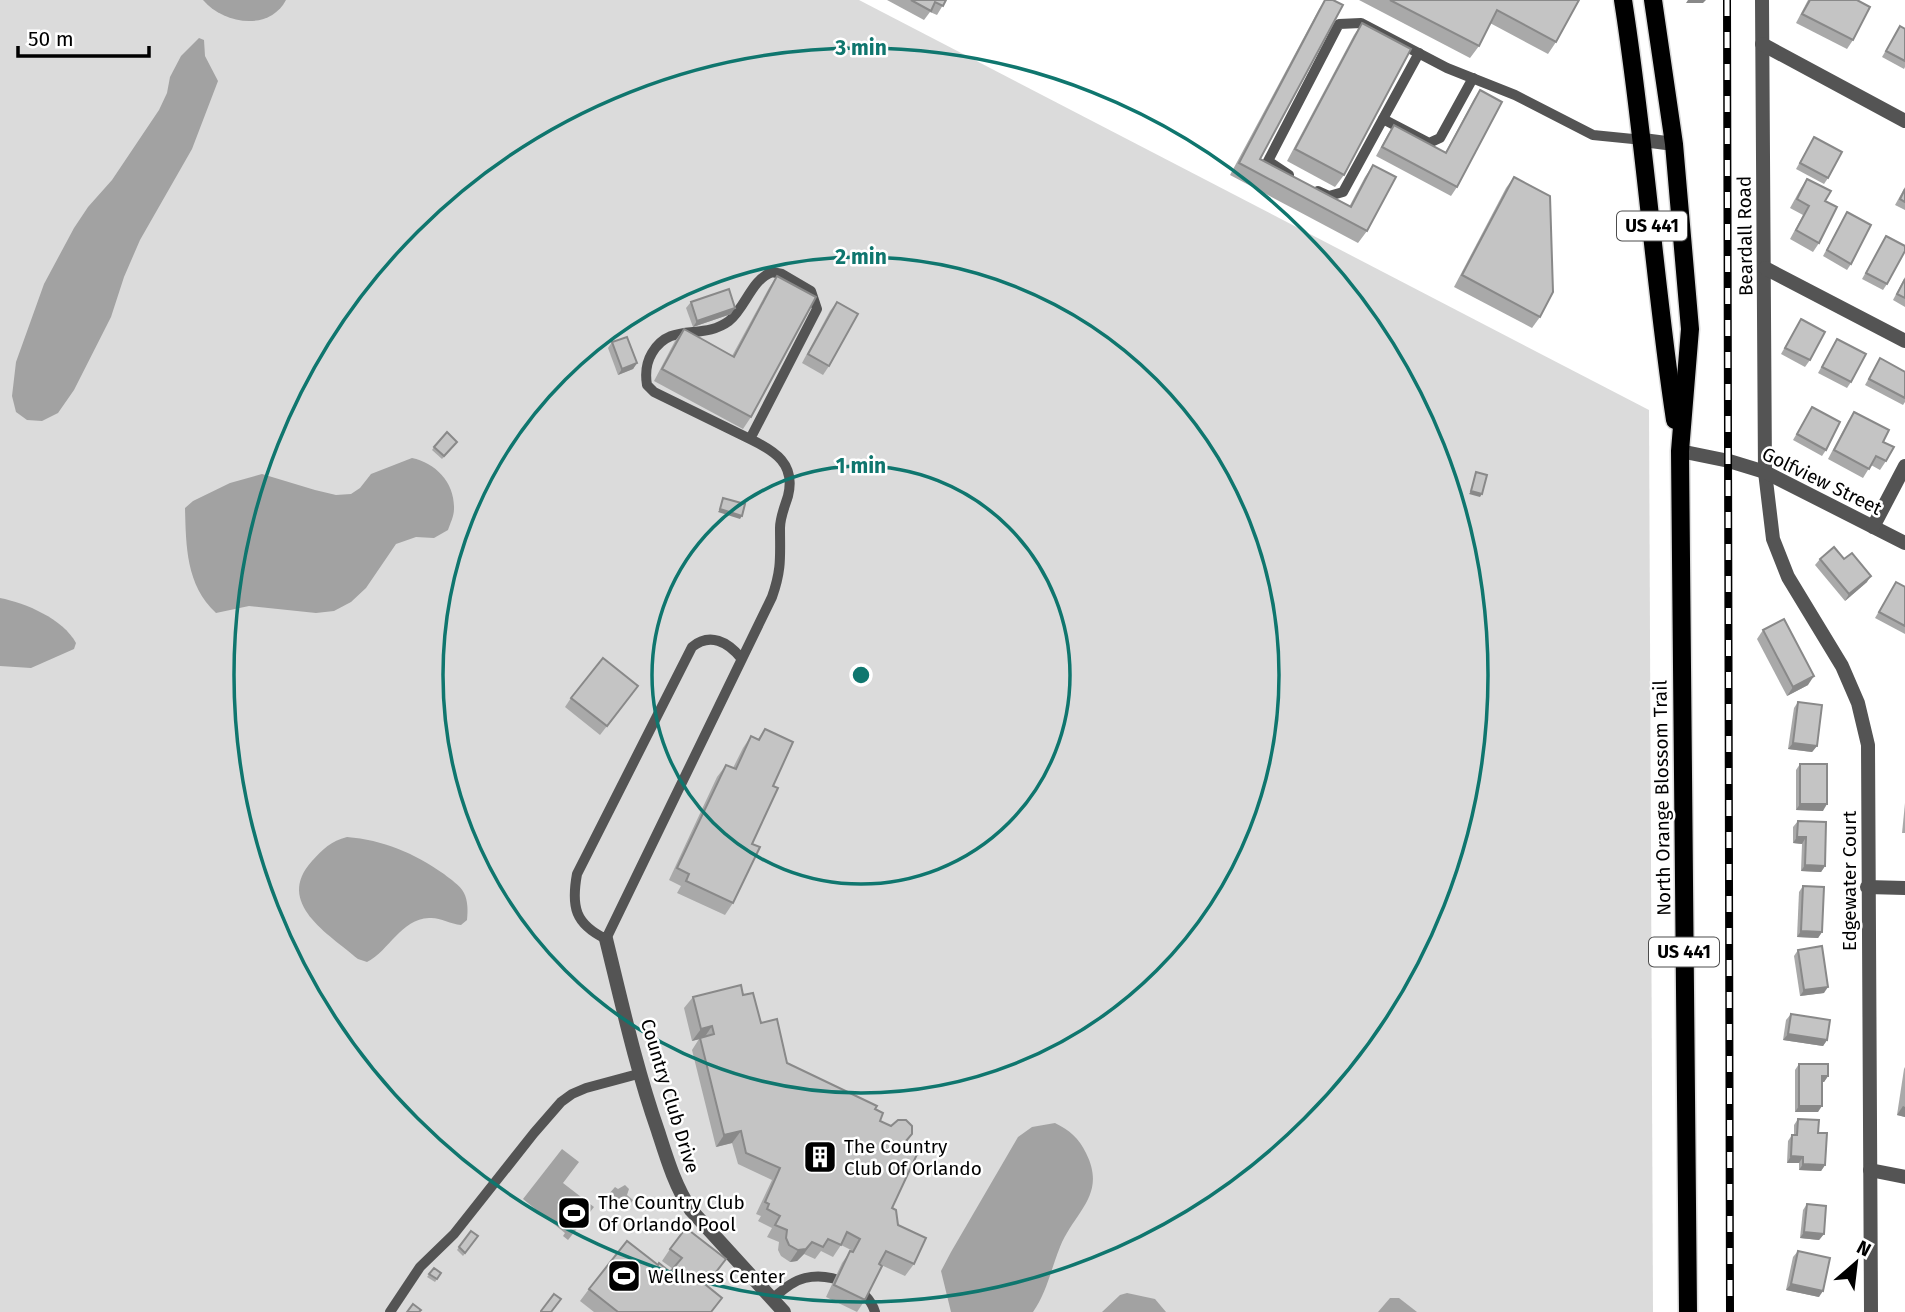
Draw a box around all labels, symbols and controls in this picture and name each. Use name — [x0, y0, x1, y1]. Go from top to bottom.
scale bar — [18, 14, 149, 58]
text: 50 m — [28, 26, 74, 52]
text: 3 min — [834, 35, 887, 61]
street label: Beardall Road — [1732, 176, 1758, 296]
road number: US 441 — [1617, 211, 1687, 240]
text: 2 min — [835, 244, 887, 270]
street label: Golfview Street — [1758, 442, 1886, 520]
text: 1 min — [836, 453, 886, 479]
centre of rings — [849, 663, 873, 687]
street label: North Orange Blossom Trail — [1648, 679, 1676, 916]
street label: Edgewater Court — [1838, 811, 1861, 951]
road number: US 441 — [1649, 937, 1719, 967]
street label: Country Club Drive — [636, 1016, 704, 1176]
place label: The Country Club Of Orlando — [844, 1135, 982, 1180]
building icon: The Country Club Of Orlando — [801, 1138, 839, 1176]
place label: The Country Club Of Orlando Pool — [598, 1191, 745, 1236]
sports icon: The Country Club Of Orlando Pool — [555, 1194, 593, 1232]
north arrow — [1821, 1228, 1891, 1298]
text: N — [1853, 1235, 1875, 1262]
sports icon: Wellness Center — [605, 1257, 643, 1295]
place label: Wellness Center — [648, 1265, 786, 1288]

